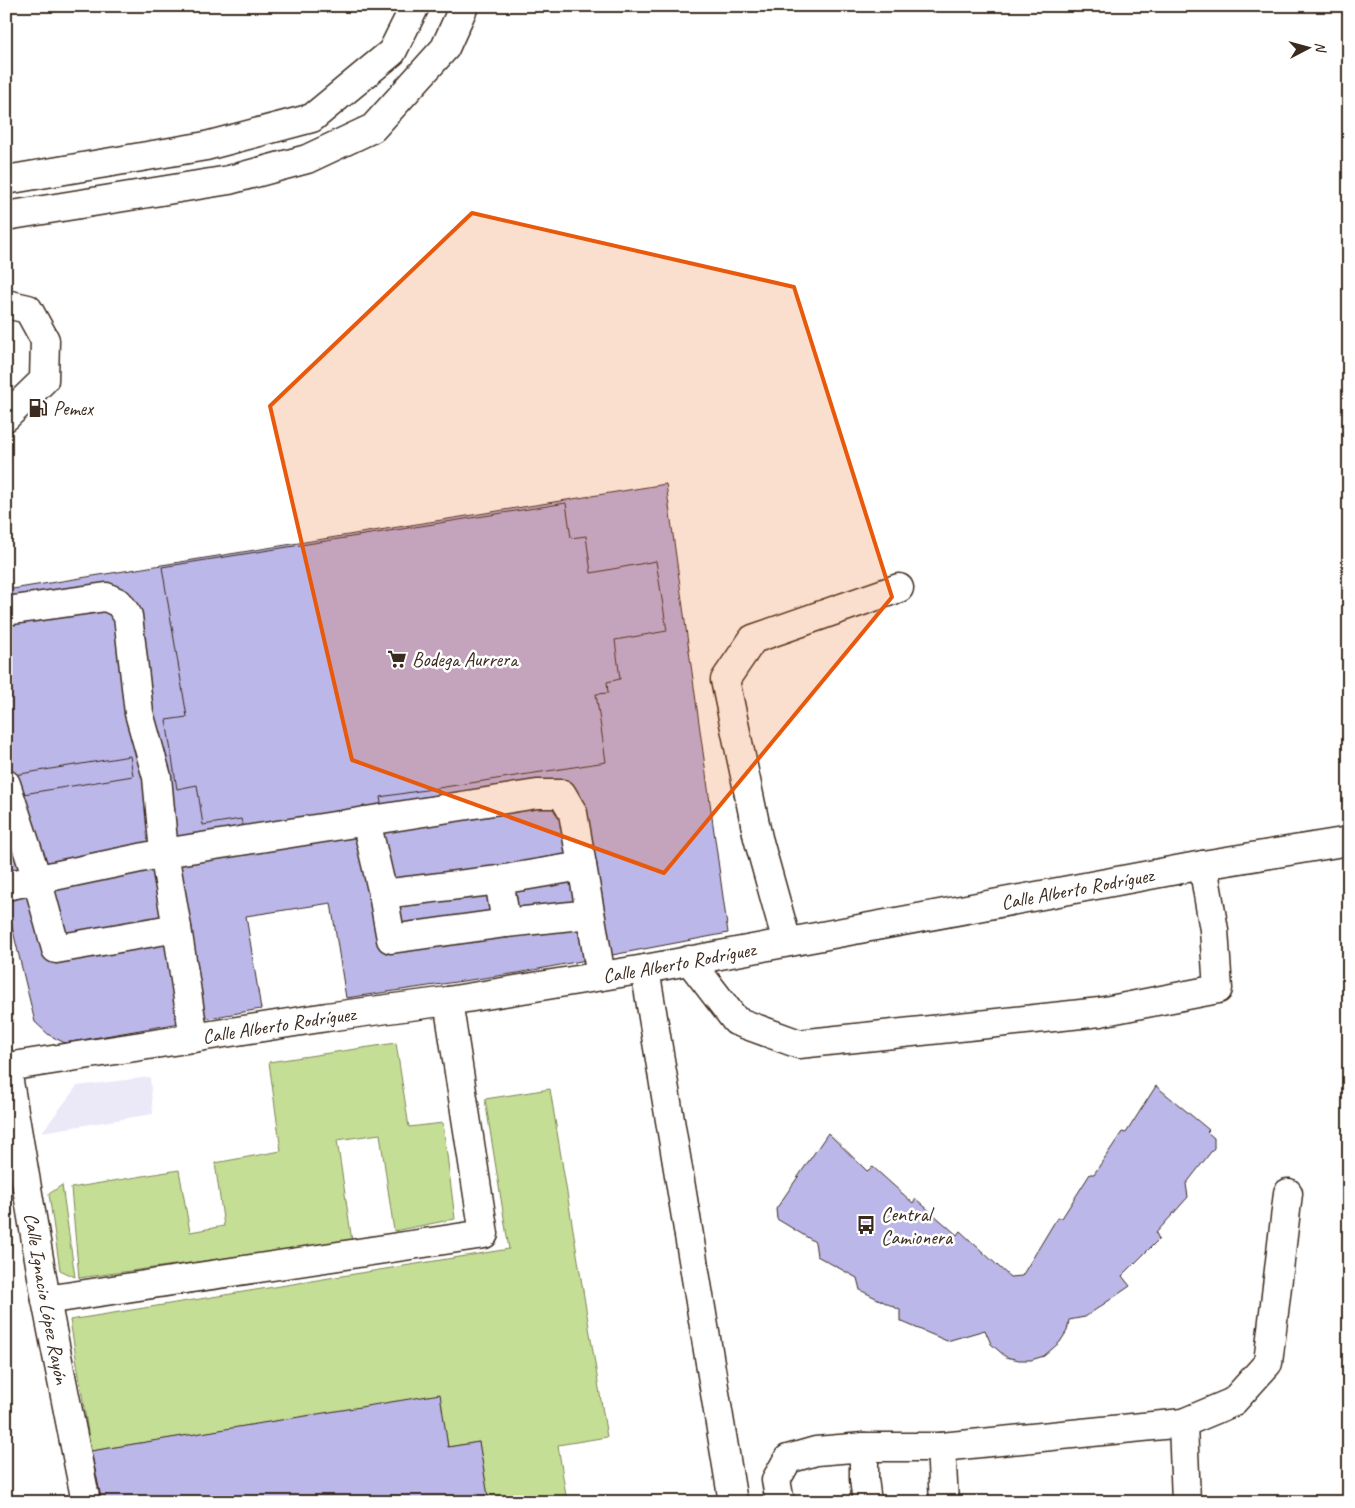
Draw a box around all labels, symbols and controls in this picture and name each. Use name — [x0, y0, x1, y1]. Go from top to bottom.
north arrow — [1282, 22, 1332, 72]
text: N — [1312, 41, 1330, 54]
place label: Pemex — [53, 396, 95, 421]
fuel station icon: Pemex — [27, 397, 49, 419]
place label: Bodega Aurrera — [412, 647, 519, 672]
supermarket icon: Bodega Aurrera — [386, 648, 408, 670]
street label: Calle Alberto Rodríguez — [999, 862, 1157, 915]
street label: Calle Alberto Rodríguez — [601, 936, 759, 988]
street label: Calle Alberto Rodríguez — [200, 1001, 358, 1049]
place label: Central Camionera — [881, 1202, 954, 1250]
street label: Calle Ignacio López Rayón — [19, 1211, 75, 1387]
bus stop icon: Central Camionera — [855, 1214, 877, 1236]

